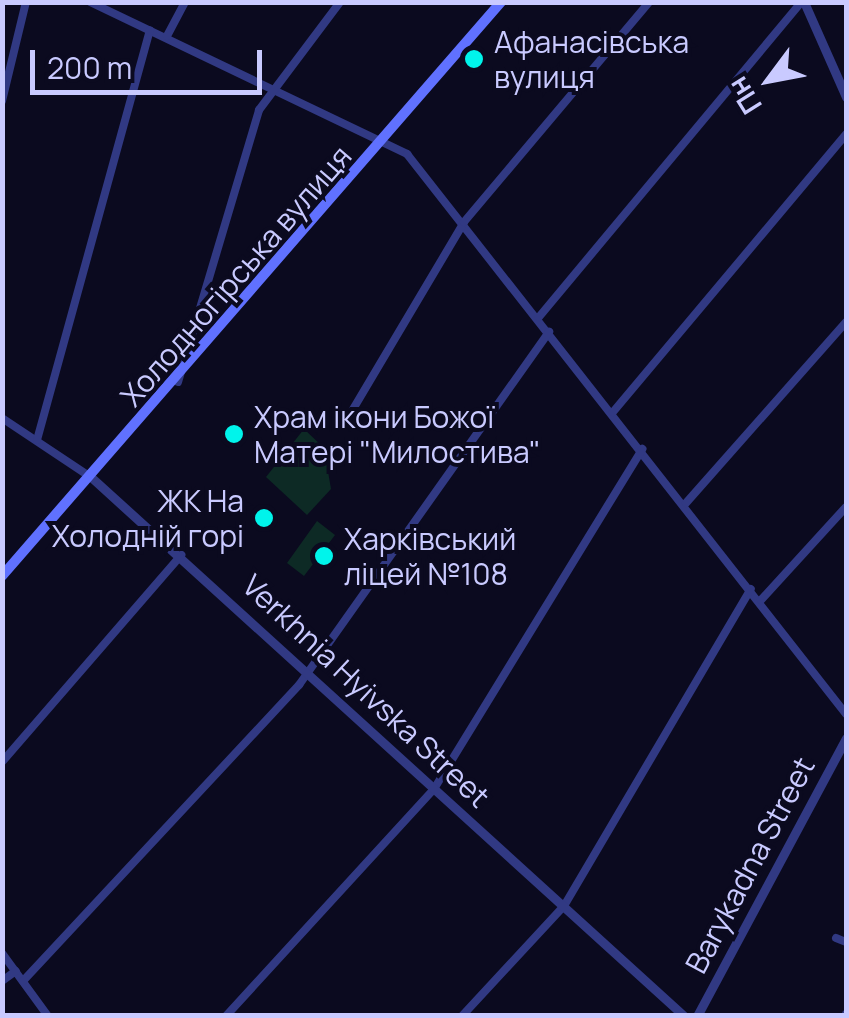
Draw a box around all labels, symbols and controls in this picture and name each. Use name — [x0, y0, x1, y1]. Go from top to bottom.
place label: Афанасівська вулиця — [494, 24, 689, 94]
scale bar — [35, 30, 268, 92]
north arrow — [719, 30, 819, 130]
text: 200 m — [47, 47, 132, 88]
marker: Афанасівська вулиця — [463, 48, 485, 70]
text: Пн — [717, 70, 770, 122]
street label: Холодногірська вулиця — [113, 138, 359, 414]
place label: Храм ікони Божої Матері "Милостива" — [254, 399, 541, 470]
marker: Храм ікони Божої Матері "Милостива" — [223, 423, 245, 445]
place label: ЖК На Холодній горі — [52, 483, 244, 554]
marker: ЖК На Холодній горі — [253, 507, 275, 529]
place label: Харківський ліцей №108 — [344, 521, 516, 592]
marker: Харківський ліцей №108 — [313, 545, 335, 567]
street label: Verkhnia Hyivska Street — [235, 567, 497, 815]
street label: Barykadna Street — [678, 751, 822, 979]

